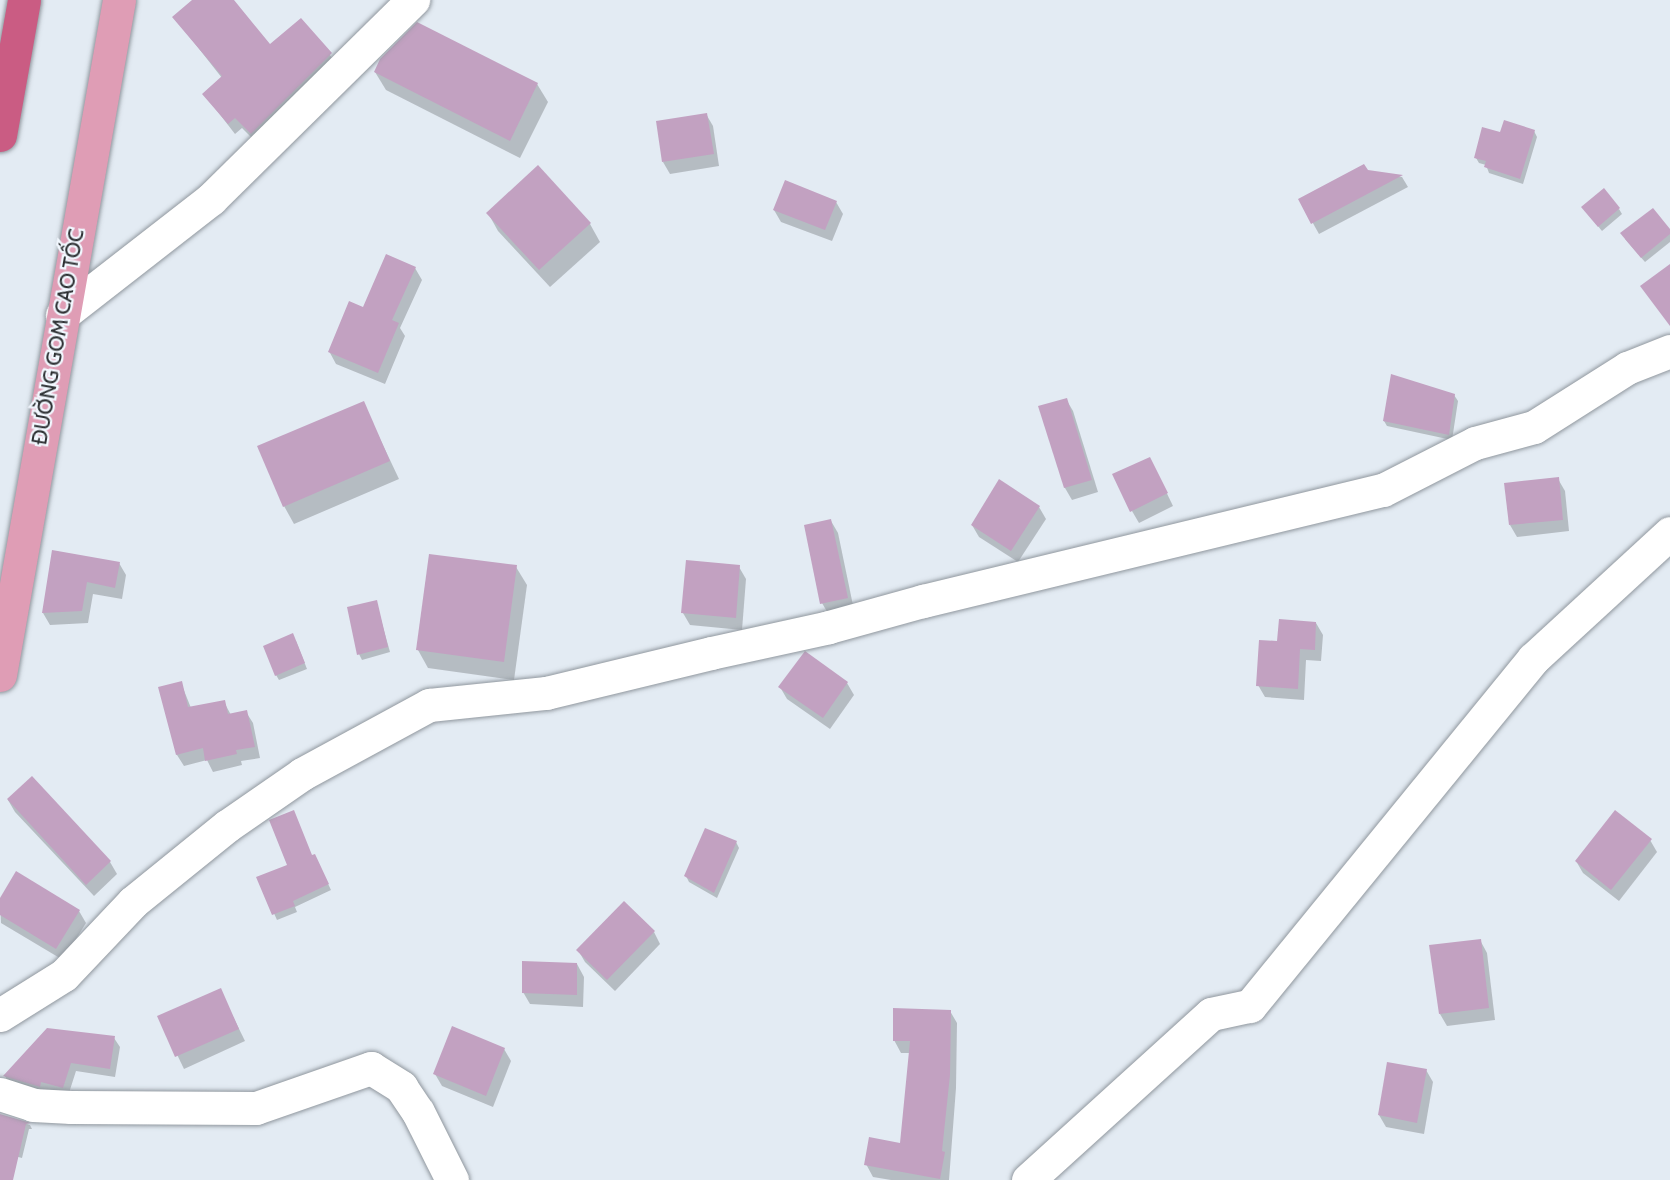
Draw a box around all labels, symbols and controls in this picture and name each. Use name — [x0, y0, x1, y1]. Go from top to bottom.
street label: ĐƯỜNG GOM CAO TỐC — [27, 227, 89, 447]

